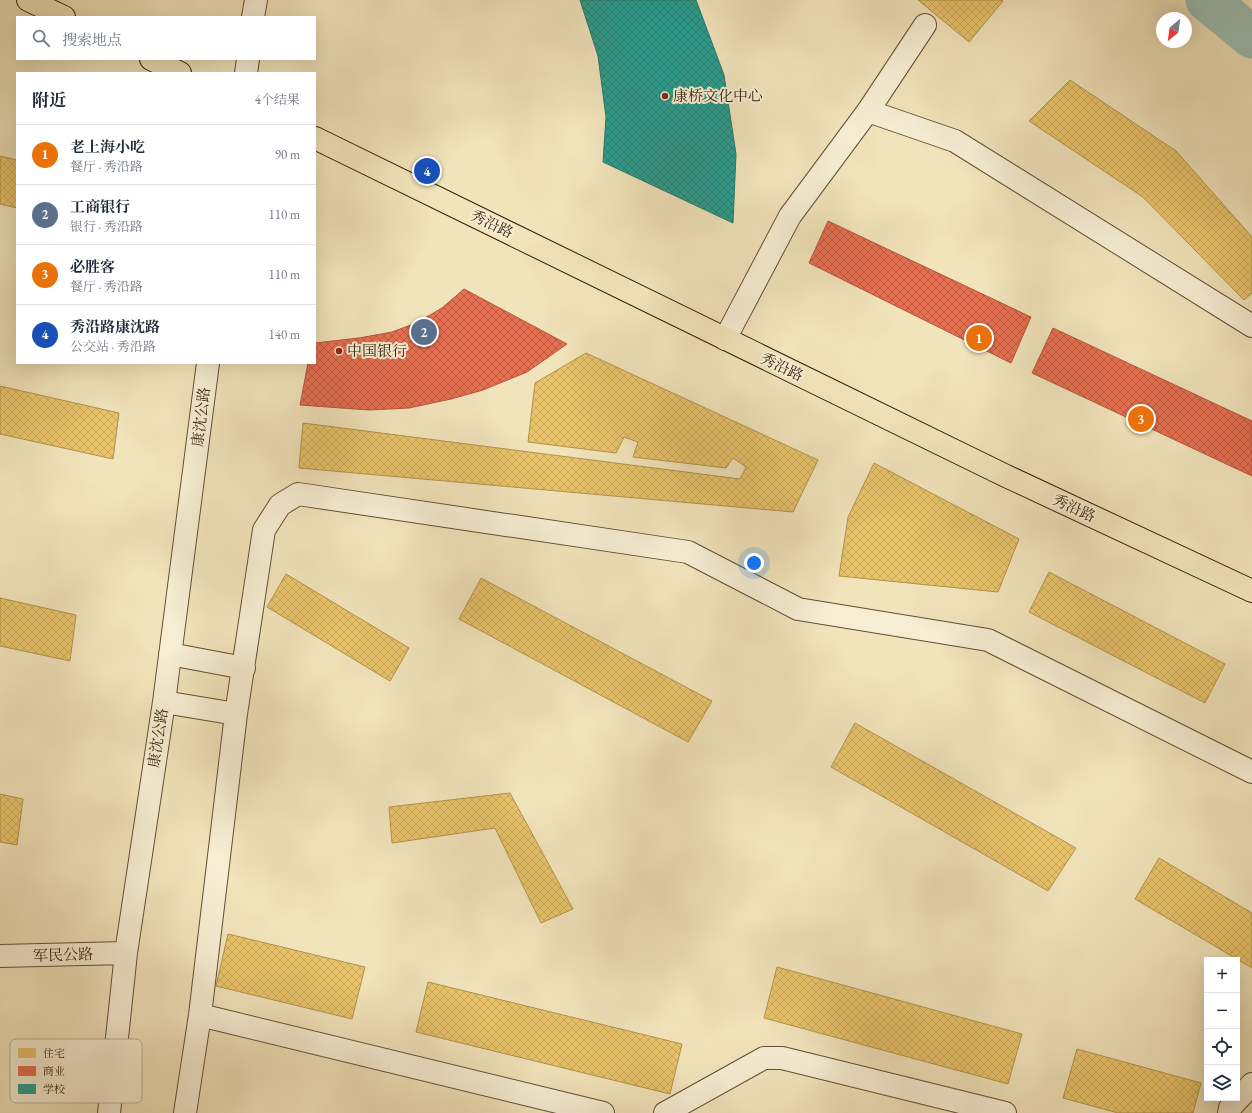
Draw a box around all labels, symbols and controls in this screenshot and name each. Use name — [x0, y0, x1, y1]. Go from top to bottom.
north arrow — [1156, 12, 1192, 48]
search box — [16, 16, 316, 60]
icon: search — [30, 27, 52, 49]
text: 搜索地点 — [62, 30, 122, 49]
place label: 康桥文化中心 — [673, 86, 763, 105]
text: 附近 — [32, 89, 66, 111]
text: 4个结果 — [255, 91, 300, 108]
marker: 康桥文化中心 — [660, 91, 670, 101]
text: 老上海小吃 — [70, 137, 145, 156]
text: 1 — [42, 146, 48, 163]
text: 90 m — [275, 146, 300, 163]
pin: 4 — [414, 156, 440, 186]
text: 餐厅 · 秀沿路 — [70, 158, 143, 175]
text: 工商银行 — [70, 197, 130, 216]
street label: 秀沿路 — [468, 205, 517, 242]
text: 2 — [42, 206, 48, 223]
text: 110 m — [269, 206, 300, 223]
text: 银行 · 秀沿路 — [70, 218, 143, 235]
text: 必胜客 — [70, 257, 115, 276]
text: 3 — [42, 266, 48, 283]
text: 110 m — [269, 266, 300, 283]
text: 餐厅 · 秀沿路 — [70, 278, 143, 295]
text: 秀沿路康沈路 — [70, 317, 160, 336]
pin: 2 — [411, 317, 437, 347]
pin: 1 — [966, 323, 992, 353]
text: 4 — [42, 326, 48, 343]
text: 140 m — [269, 326, 300, 343]
text: 公交站 · 秀沿路 — [70, 338, 156, 355]
place label: 中国银行 — [347, 341, 407, 360]
marker: 中国银行 — [334, 346, 344, 356]
street label: 秀沿路 — [758, 348, 807, 385]
street label: 康沈公路 — [187, 386, 214, 448]
pin: 3 — [1128, 404, 1154, 434]
street label: 秀沿路 — [1050, 489, 1099, 526]
your location — [744, 553, 764, 573]
street label: 康沈公路 — [143, 707, 172, 769]
street label: 军民公路 — [33, 944, 93, 965]
map controls — [1204, 957, 1240, 1101]
button: + — [1204, 957, 1240, 993]
button: − — [1204, 993, 1240, 1029]
button: locate — [1204, 1029, 1240, 1065]
legend — [10, 1039, 142, 1103]
text: 住宅 — [43, 1046, 65, 1060]
text: 商业 — [43, 1064, 65, 1078]
button: layers — [1204, 1065, 1240, 1101]
text: 学校 — [43, 1082, 65, 1096]

